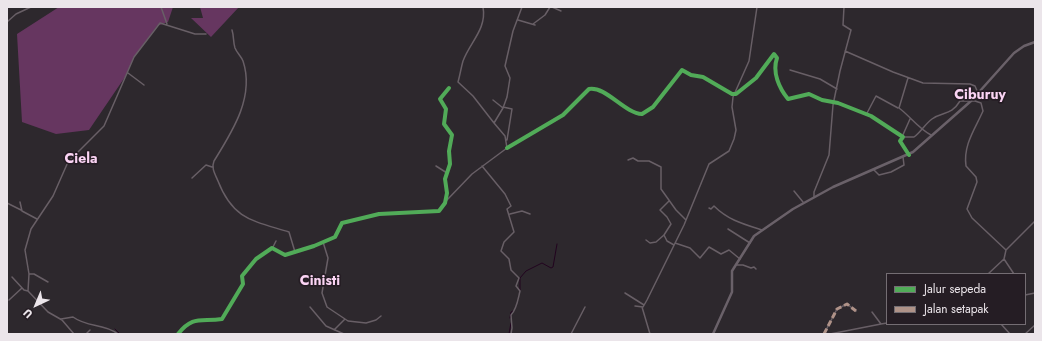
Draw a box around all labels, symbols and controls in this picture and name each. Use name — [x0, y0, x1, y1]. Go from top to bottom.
district label: Ciburuy — [954, 88, 1006, 104]
district label: Ciela — [64, 152, 98, 168]
legend — [886, 273, 1026, 325]
district label: Cinisti — [300, 274, 340, 290]
text: Jalur sepeda — [924, 280, 986, 298]
north arrow — [16, 285, 56, 325]
text: Jalan setapak — [924, 300, 989, 318]
text: U — [19, 305, 36, 322]

